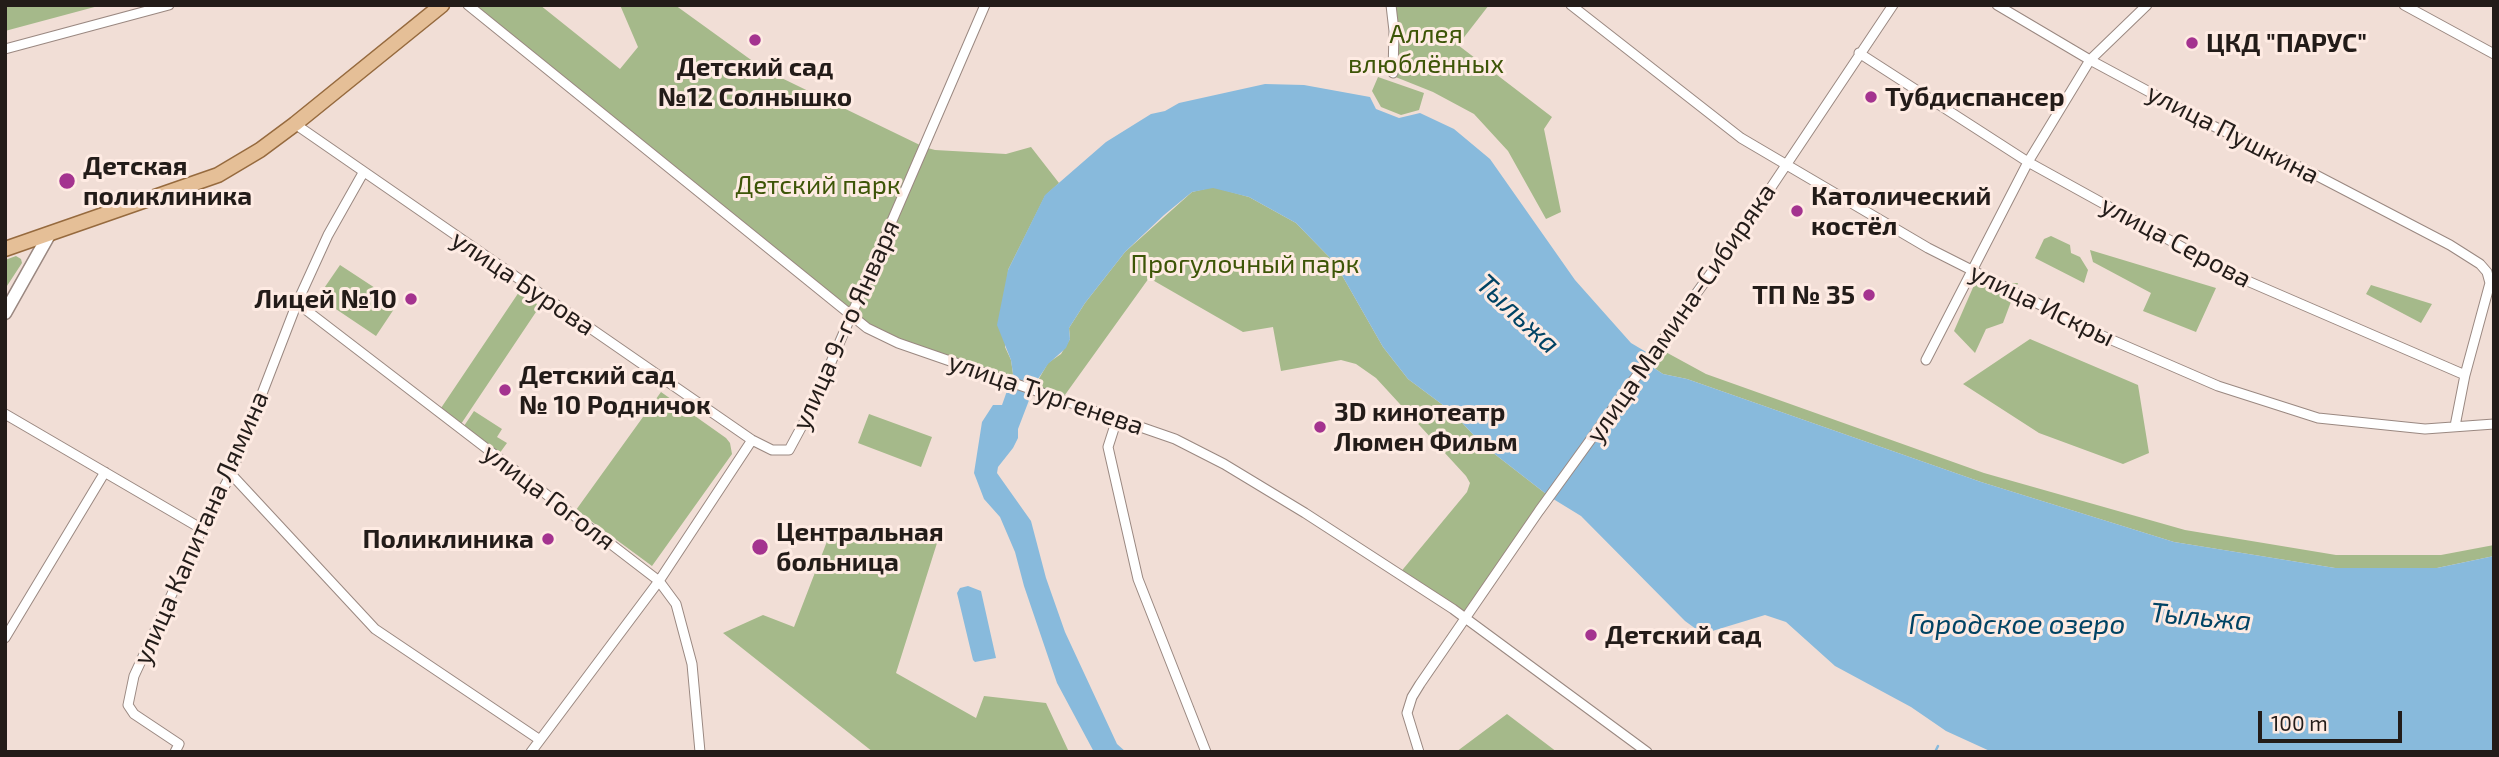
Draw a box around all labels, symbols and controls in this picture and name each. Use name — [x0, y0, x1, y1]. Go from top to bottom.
park label: Аллея влюблённых — [1348, 18, 1504, 80]
place label: ЦКД "ПАРУС" — [2206, 27, 2367, 59]
marker: Детский сад №12 Солнышко — [747, 32, 763, 48]
marker: ЦКД "ПАРУС" — [2184, 35, 2200, 51]
place label: Детский сад №12 Солнышко — [658, 51, 852, 112]
street label: улица Пушкина — [2142, 77, 2324, 191]
place label: Тубдиспансер — [1885, 81, 2065, 113]
marker: Тубдиспансер — [1863, 89, 1879, 105]
place label: Детская поликлиника — [83, 150, 252, 212]
park label: Детский парк — [735, 169, 901, 201]
marker: Детская поликлиника — [57, 171, 77, 191]
street label: улица Мамина-Сибиряка — [1580, 177, 1782, 449]
place label: Католический костёл — [1811, 180, 1991, 242]
street label: улица Серова — [2095, 189, 2257, 295]
marker: Католический костёл — [1789, 203, 1805, 219]
street label: улица 9-го Января — [786, 215, 906, 435]
street label: улица Бурова — [445, 224, 601, 342]
park label: Прогулочный парк — [1131, 248, 1359, 280]
street label: улица Искры — [1965, 257, 2119, 353]
water label: Тыльжа — [1470, 267, 1566, 361]
place label: ТП № 35 — [1752, 279, 1855, 311]
place label: Лицей №10 — [255, 283, 397, 315]
marker: ТП № 35 — [1861, 287, 1877, 303]
marker: Лицей №10 — [403, 291, 419, 307]
street label: улица Тургенева — [944, 346, 1148, 442]
place label: Детский сад № 10 Родничок — [519, 359, 711, 420]
marker: Детский сад № 10 Родничок — [497, 382, 513, 398]
street label: улица Капитана Лямина — [127, 386, 275, 670]
place label: 3D кинотеатр Люмен Фильм — [1334, 396, 1518, 458]
marker: 3D кинотеатр Люмен Фильм — [1312, 419, 1328, 435]
street label: улица Гоголя — [477, 437, 621, 557]
place label: Центральная больница — [776, 516, 944, 578]
place label: Поликлиника — [362, 523, 534, 555]
marker: Поликлиника — [540, 531, 556, 547]
marker: Центральная больница — [750, 537, 770, 557]
water label: Тыльжа — [2149, 596, 2253, 638]
water label: Городское озеро — [1909, 608, 2125, 642]
place label: Детский сад — [1605, 619, 1762, 651]
marker: Детский сад — [1583, 627, 1599, 643]
scale bar — [2261, 698, 2404, 742]
text: 100 m — [2271, 710, 2328, 735]

